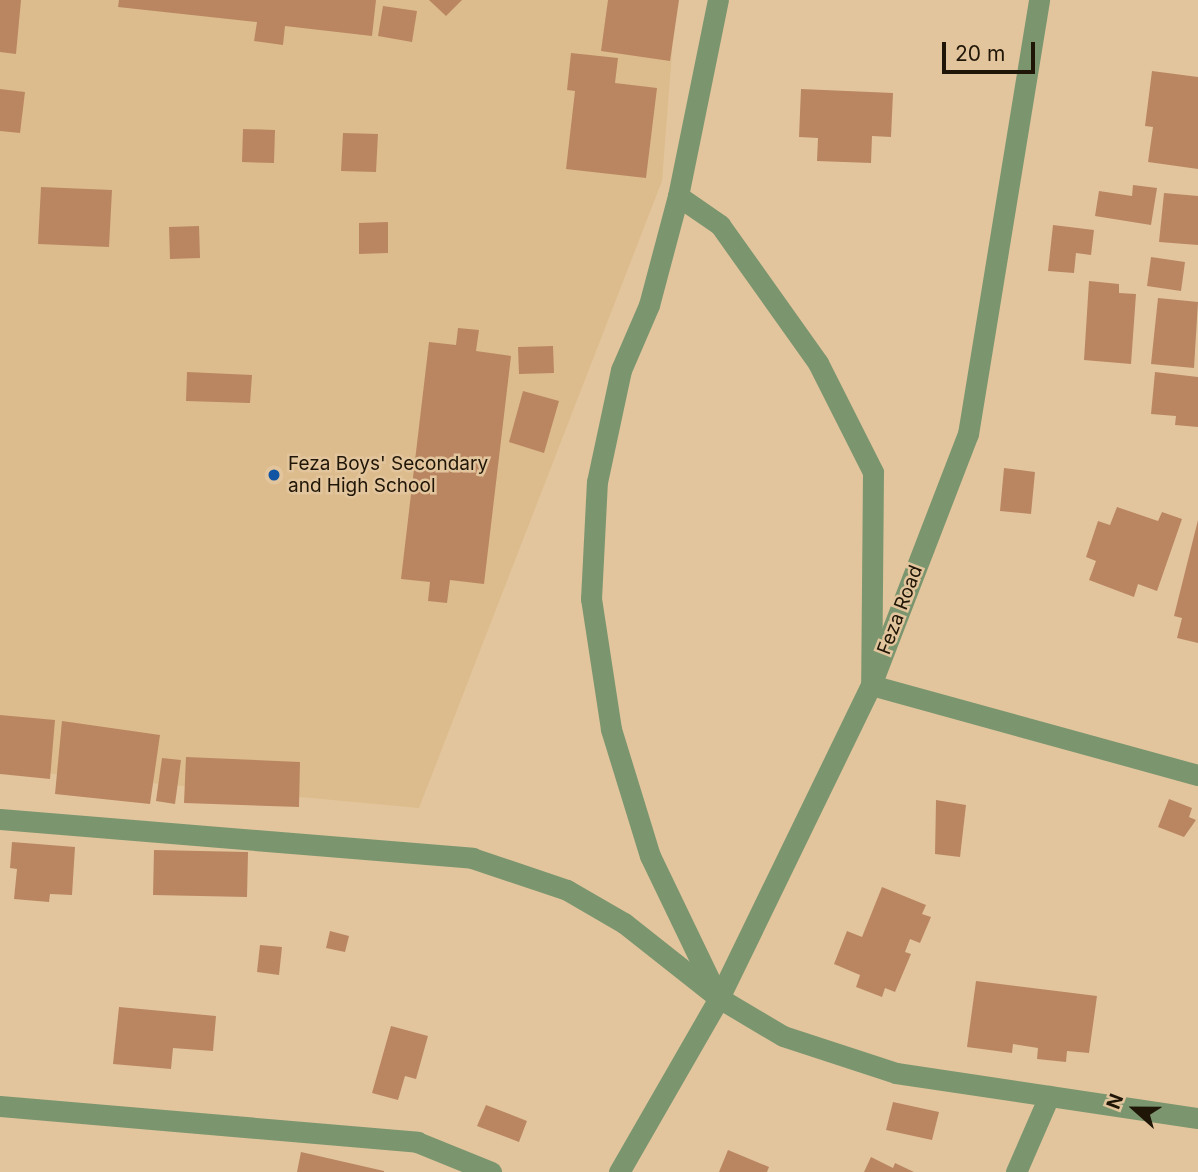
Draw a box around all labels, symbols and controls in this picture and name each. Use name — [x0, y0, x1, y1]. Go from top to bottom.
scale bar — [946, 28, 1039, 72]
text: 20 m — [955, 41, 1005, 66]
place label: Feza Boys' Secondary and High School — [288, 453, 488, 497]
marker: Feza Boys' Secondary and High School — [266, 467, 282, 483]
street label: Feza Road — [873, 562, 927, 658]
north arrow — [1100, 1074, 1170, 1144]
text: N — [1102, 1090, 1128, 1112]

